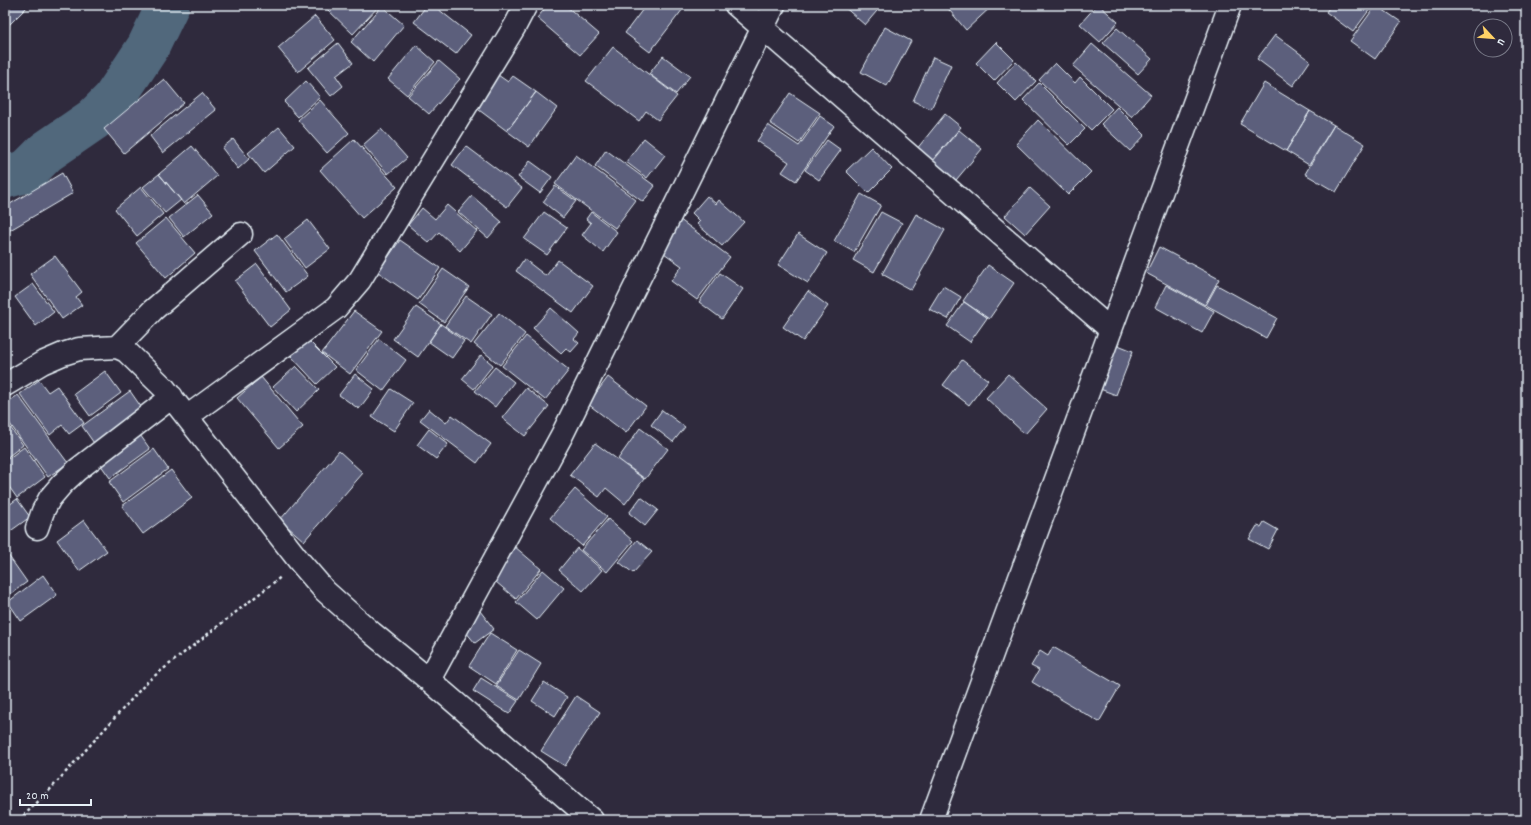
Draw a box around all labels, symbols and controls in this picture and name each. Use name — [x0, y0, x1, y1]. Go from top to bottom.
north arrow — [1473, 18, 1513, 58]
text: U — [1492, 36, 1509, 47]
scale bar — [20, 781, 91, 807]
text: 20 m — [26, 788, 49, 805]

